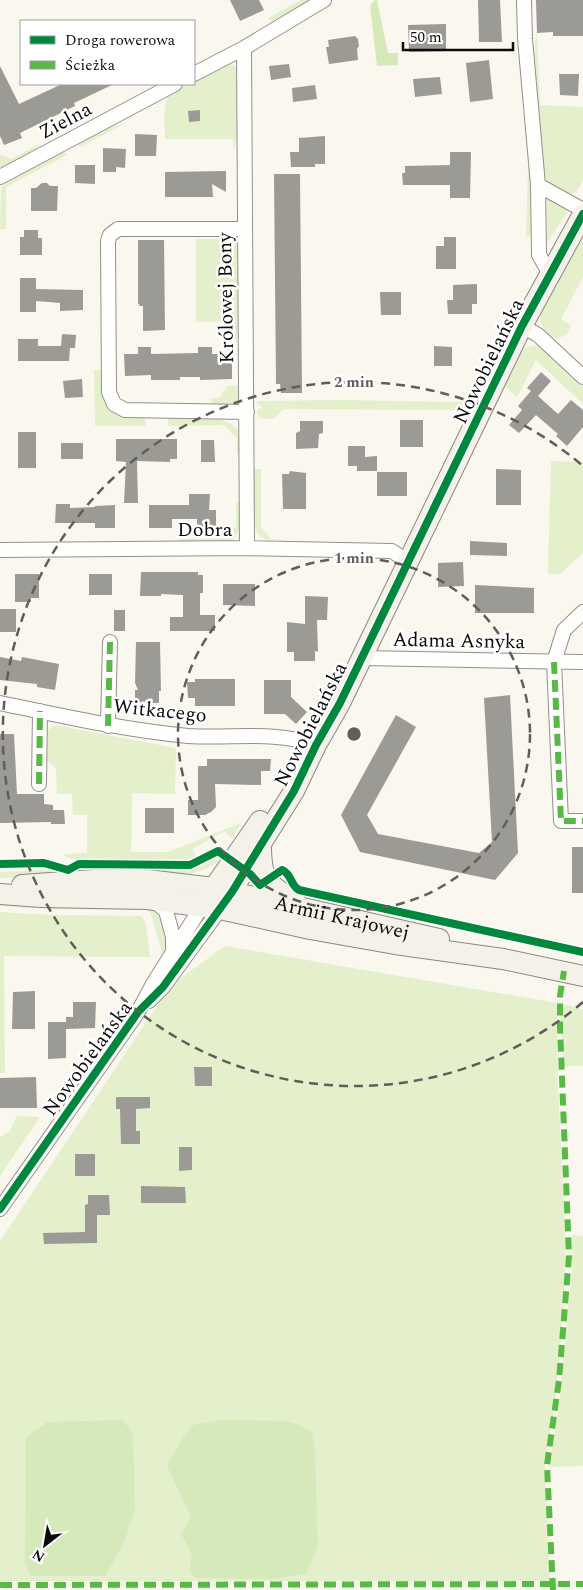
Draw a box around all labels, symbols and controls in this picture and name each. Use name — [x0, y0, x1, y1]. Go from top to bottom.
legend — [20, 20, 195, 85]
scale bar — [403, 20, 513, 52]
text: 50 m — [410, 26, 442, 49]
text: Droga rowerowa — [65, 29, 176, 52]
text: Ścieżka — [65, 54, 116, 77]
street label: Zielna — [34, 94, 97, 147]
street label: Królowej Bony — [210, 231, 242, 364]
street label: Nowobielańska — [446, 293, 532, 429]
text: 2 min — [334, 371, 374, 394]
street label: Dobra — [177, 515, 233, 545]
text: 1 min — [334, 547, 374, 570]
street label: Adama Asnyka — [392, 625, 526, 657]
street label: Nowobielańska — [267, 657, 355, 792]
street label: Witkacego — [111, 691, 208, 731]
centre of rings — [345, 725, 363, 743]
street label: Armii Krajowej — [271, 888, 413, 948]
street label: Nowobielańska — [36, 994, 140, 1123]
north arrow — [20, 1520, 70, 1570]
text: N — [28, 1544, 49, 1568]

